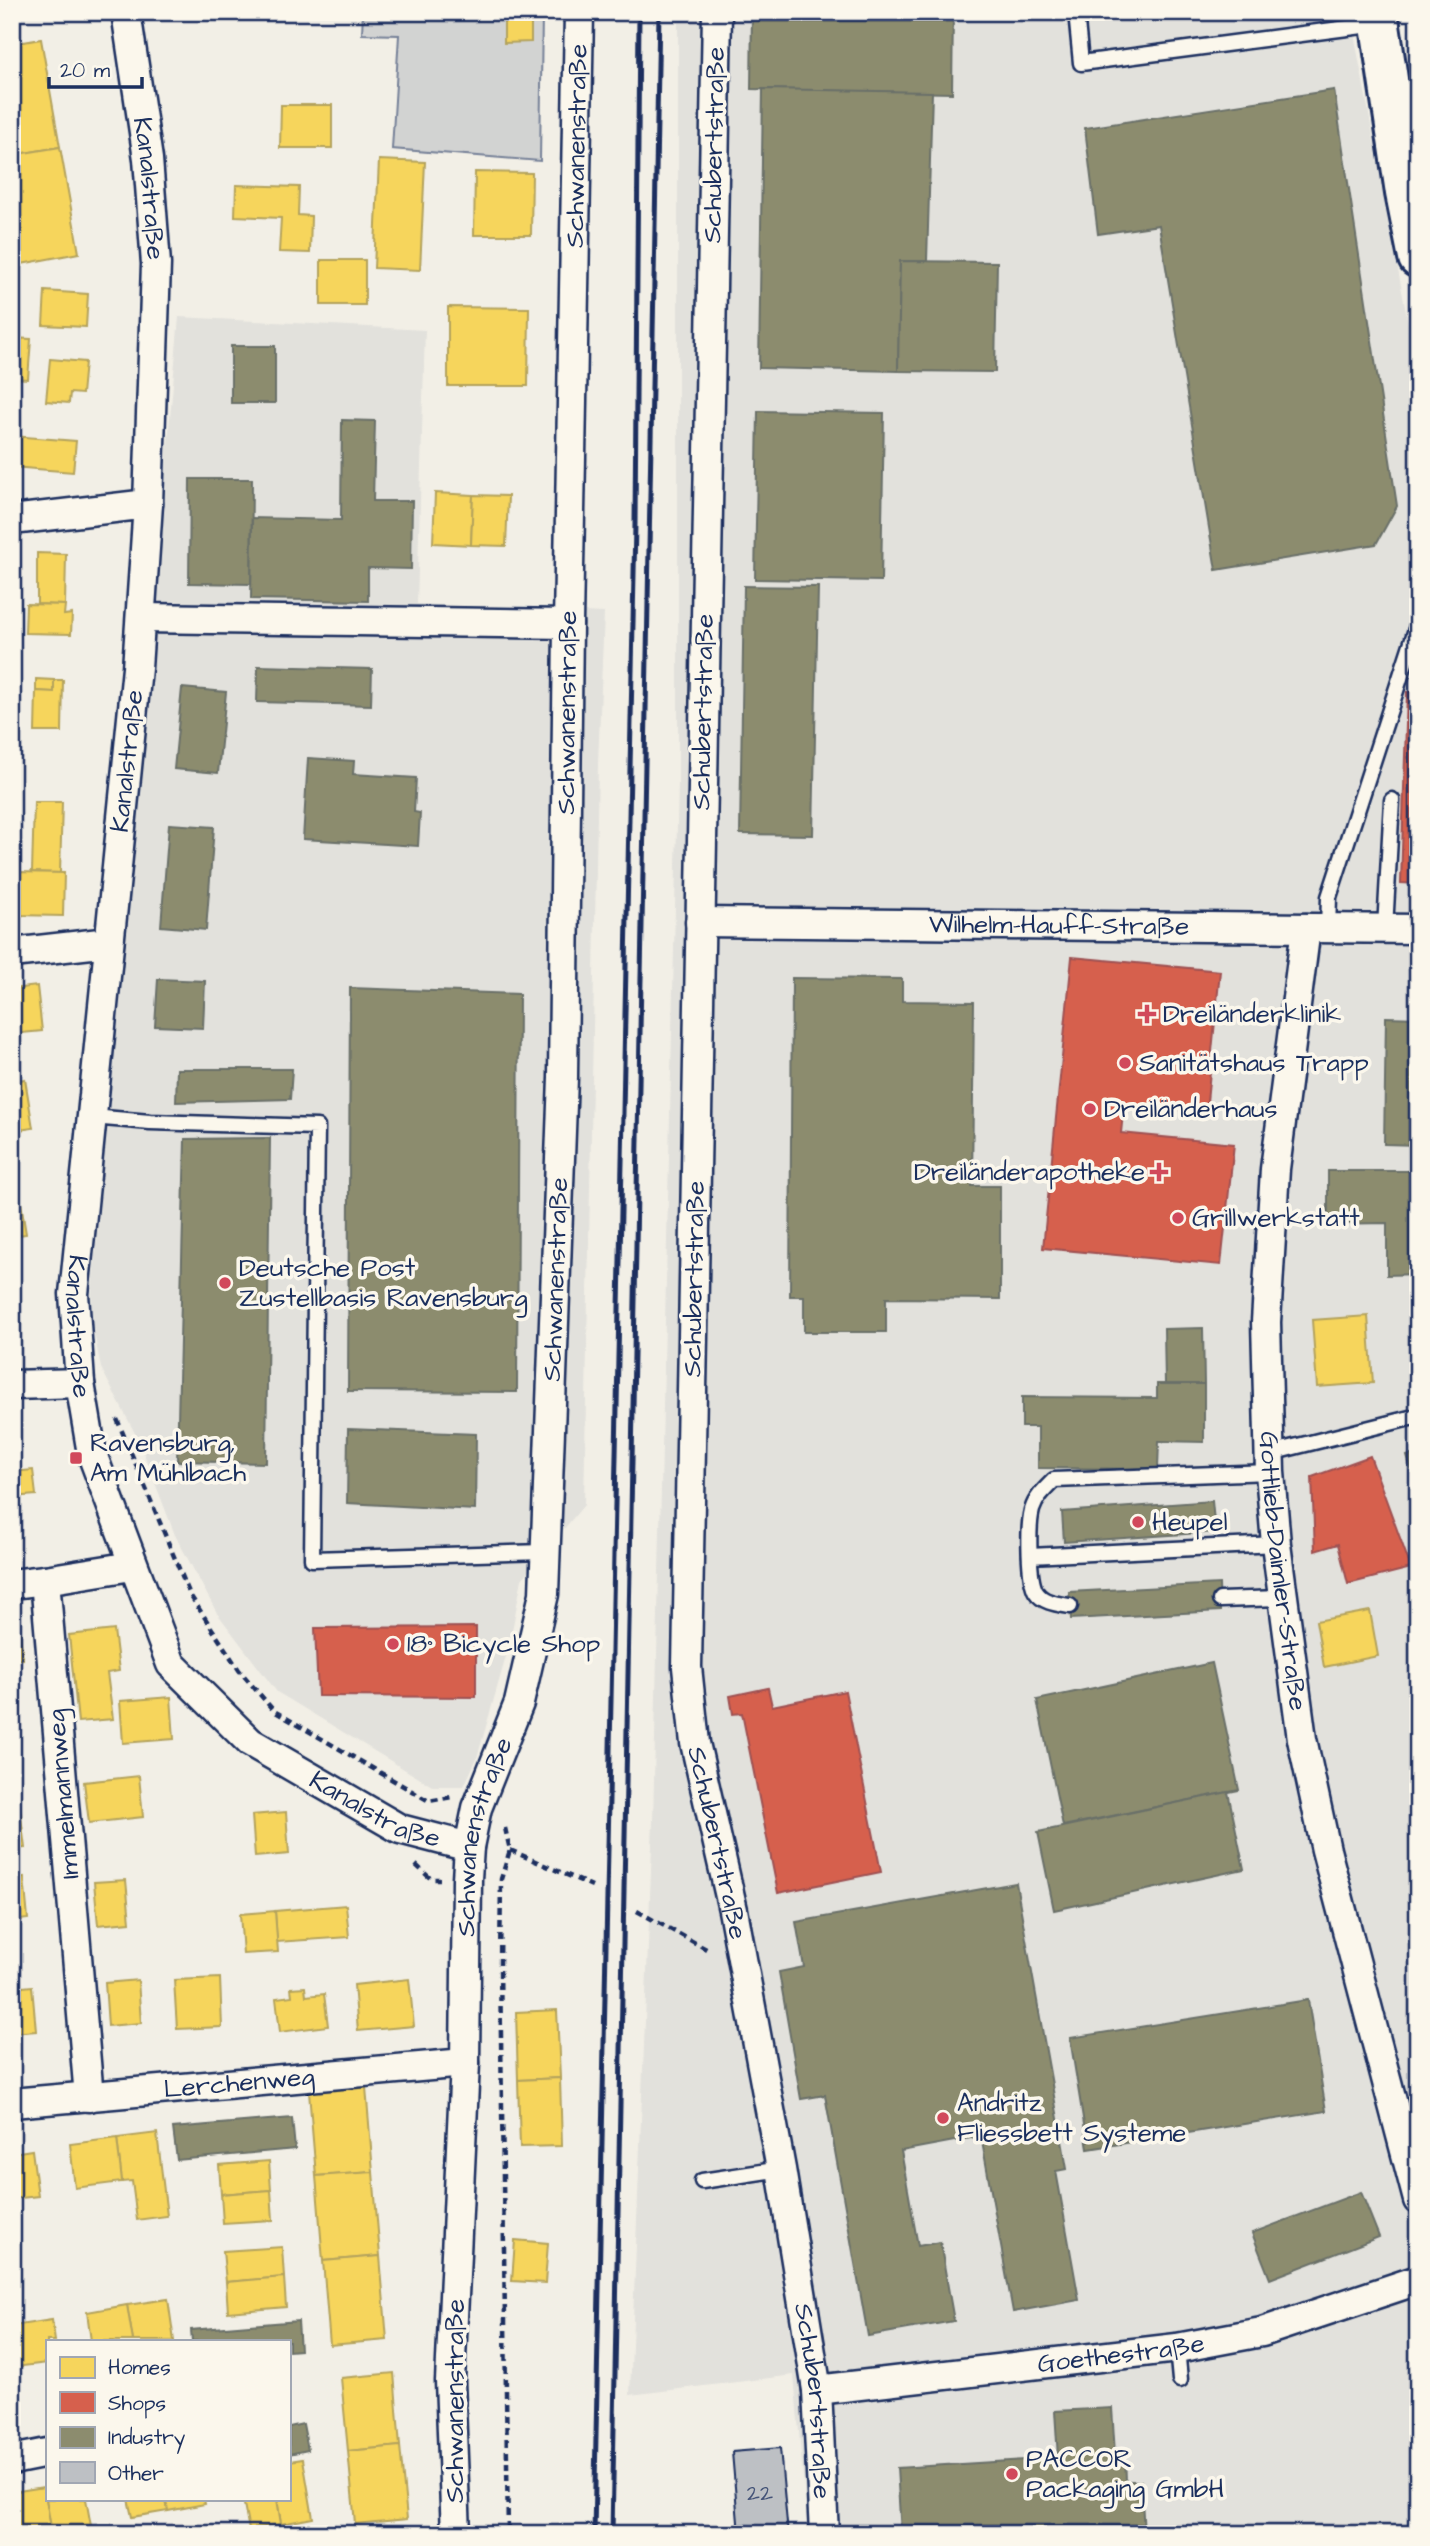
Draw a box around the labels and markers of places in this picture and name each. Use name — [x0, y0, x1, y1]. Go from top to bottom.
place label: Dreiländerklinik — [1163, 996, 1341, 1032]
marker: Dreiländerklinik — [1137, 1004, 1157, 1024]
place label: Sanitätshaus Trapp — [1139, 1045, 1369, 1081]
marker: Sanitätshaus Trapp — [1117, 1055, 1133, 1071]
place label: Dreiländerhaus — [1104, 1091, 1278, 1127]
marker: Dreiländerhaus — [1082, 1101, 1098, 1117]
place label: Dreiländerapotheke — [914, 1154, 1145, 1190]
marker: Dreiländerapotheke — [1151, 1164, 1167, 1180]
place label: Grillwerkstatt — [1192, 1200, 1360, 1236]
marker: Grillwerkstatt — [1170, 1210, 1186, 1226]
place label: Deutsche Post Zustellbasis Ravensburg — [239, 1250, 528, 1318]
marker: Deutsche Post Zustellbasis Ravensburg — [217, 1275, 233, 1291]
place label: Ravensburg, Am Mühlbach — [90, 1425, 246, 1491]
marker: Ravensburg, Am Mühlbach — [68, 1450, 84, 1466]
place label: Heupel — [1152, 1504, 1228, 1540]
marker: Heupel — [1130, 1514, 1146, 1530]
place label: 18° Bicycle Shop — [407, 1626, 600, 1664]
marker: 18° Bicycle Shop — [385, 1636, 401, 1652]
place label: Andritz Fliessbett Systeme — [957, 2085, 1186, 2153]
marker: Andritz Fliessbett Systeme — [935, 2110, 951, 2126]
place label: PACCOR Packaging GmbH — [1026, 2441, 1224, 2509]
marker: PACCOR Packaging GmbH — [1004, 2466, 1020, 2482]

